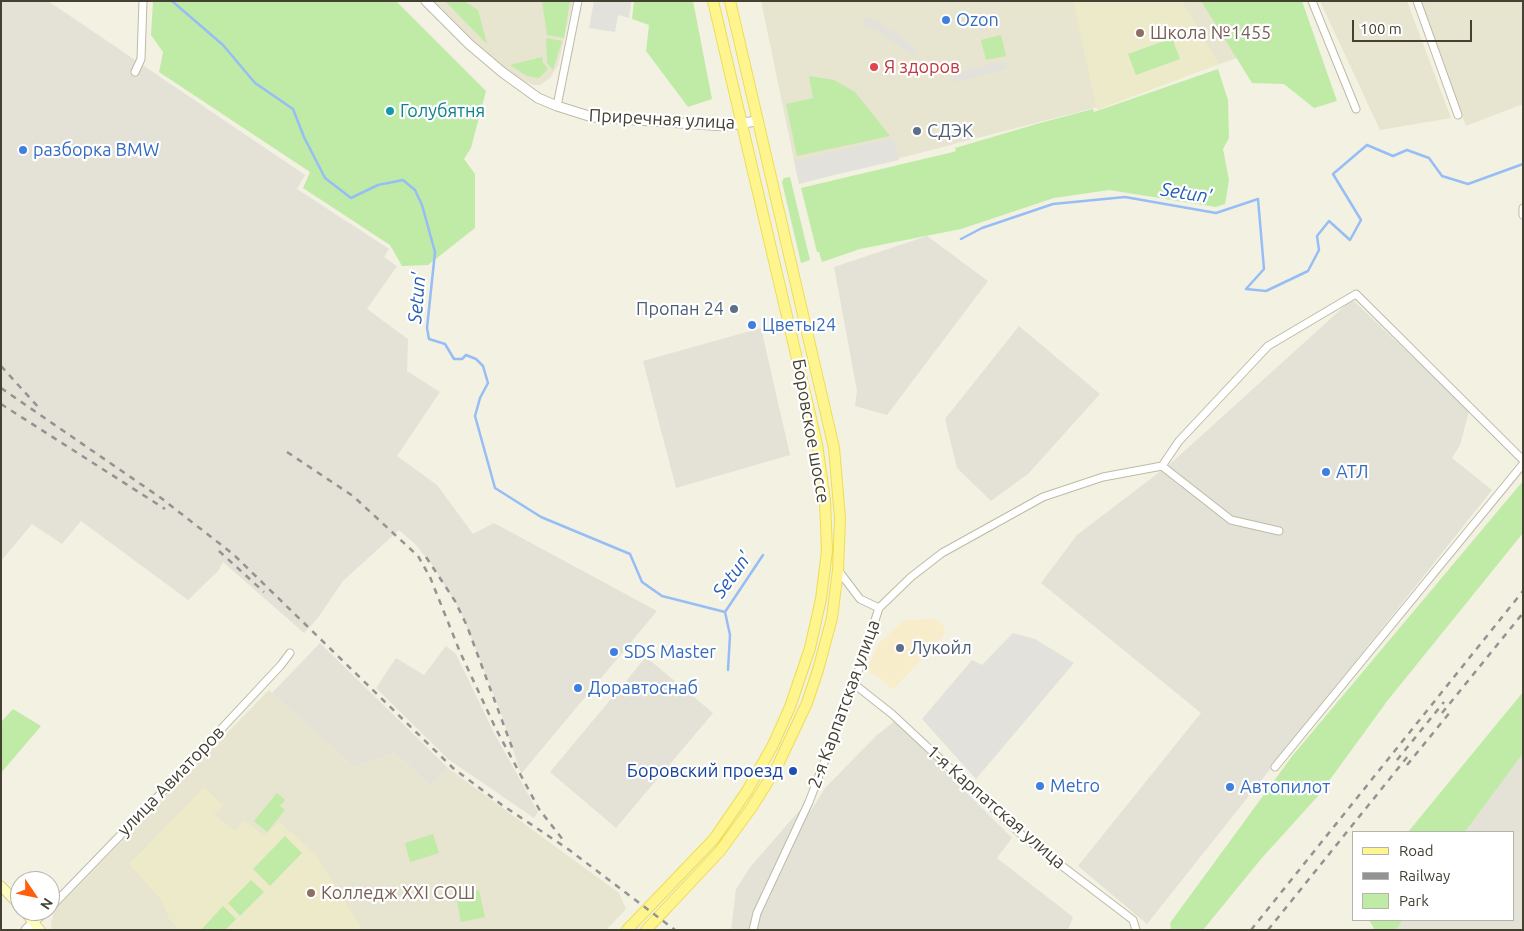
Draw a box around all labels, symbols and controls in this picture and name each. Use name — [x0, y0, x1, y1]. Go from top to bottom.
place label: Ozon — [956, 9, 999, 31]
scale bar — [1354, 10, 1474, 42]
marker: Ozon — [940, 14, 952, 26]
text: 100 m — [1360, 20, 1402, 37]
place label: Школа №1455 — [1150, 22, 1271, 44]
marker: Школа №1455 — [1134, 27, 1146, 39]
place label: Я здоров — [884, 56, 960, 78]
marker: Я здоров — [868, 61, 880, 73]
place label: Голубятня — [400, 100, 485, 122]
street label: Приречная улица — [588, 104, 736, 134]
marker: Голубятня — [384, 105, 396, 117]
place label: СДЭК — [927, 120, 973, 142]
marker: СДЭК — [911, 125, 923, 137]
place label: разборка BMW — [33, 139, 159, 161]
marker: разборка BMW — [17, 144, 29, 156]
water label: Setun' — [1159, 178, 1213, 208]
water label: Setun' — [403, 272, 431, 324]
place label: Пропан 24 — [636, 298, 724, 320]
marker: Пропан 24 — [728, 303, 740, 315]
place label: Цветы24 — [762, 314, 836, 336]
marker: Цветы24 — [746, 319, 758, 331]
street label: Боровское шоссе — [788, 357, 834, 505]
place label: АТЛ — [1336, 461, 1368, 483]
marker: АТЛ — [1320, 466, 1332, 478]
water label: Setun' — [708, 548, 756, 602]
street label: 2-я Карпатская улица — [804, 617, 884, 791]
place label: Лукойл — [910, 637, 972, 659]
place label: SDS Master — [624, 641, 716, 663]
marker: Лукойл — [894, 642, 906, 654]
marker: SDS Master — [608, 646, 620, 658]
place label: Доравтоснаб — [588, 677, 698, 699]
marker: Доравтоснаб — [572, 682, 584, 694]
street label: улица Авиаторов — [113, 722, 229, 840]
street label: 1-я Карпатская улица — [922, 741, 1070, 873]
place label: Боровский проезд — [627, 760, 783, 782]
marker: Боровский проезд — [787, 765, 799, 777]
place label: Metro — [1050, 775, 1100, 797]
place label: Автопилот — [1240, 776, 1330, 798]
marker: Metro — [1034, 780, 1046, 792]
marker: Автопилот — [1224, 781, 1236, 793]
legend — [1352, 831, 1514, 921]
text: Road — [1399, 842, 1434, 859]
text: Railway — [1399, 867, 1450, 884]
north arrow — [10, 871, 60, 921]
place label: Колледж XXI СОШ — [321, 882, 475, 904]
marker: Колледж XXI СОШ — [305, 887, 317, 899]
text: Park — [1399, 892, 1429, 909]
text: N — [37, 895, 56, 913]

